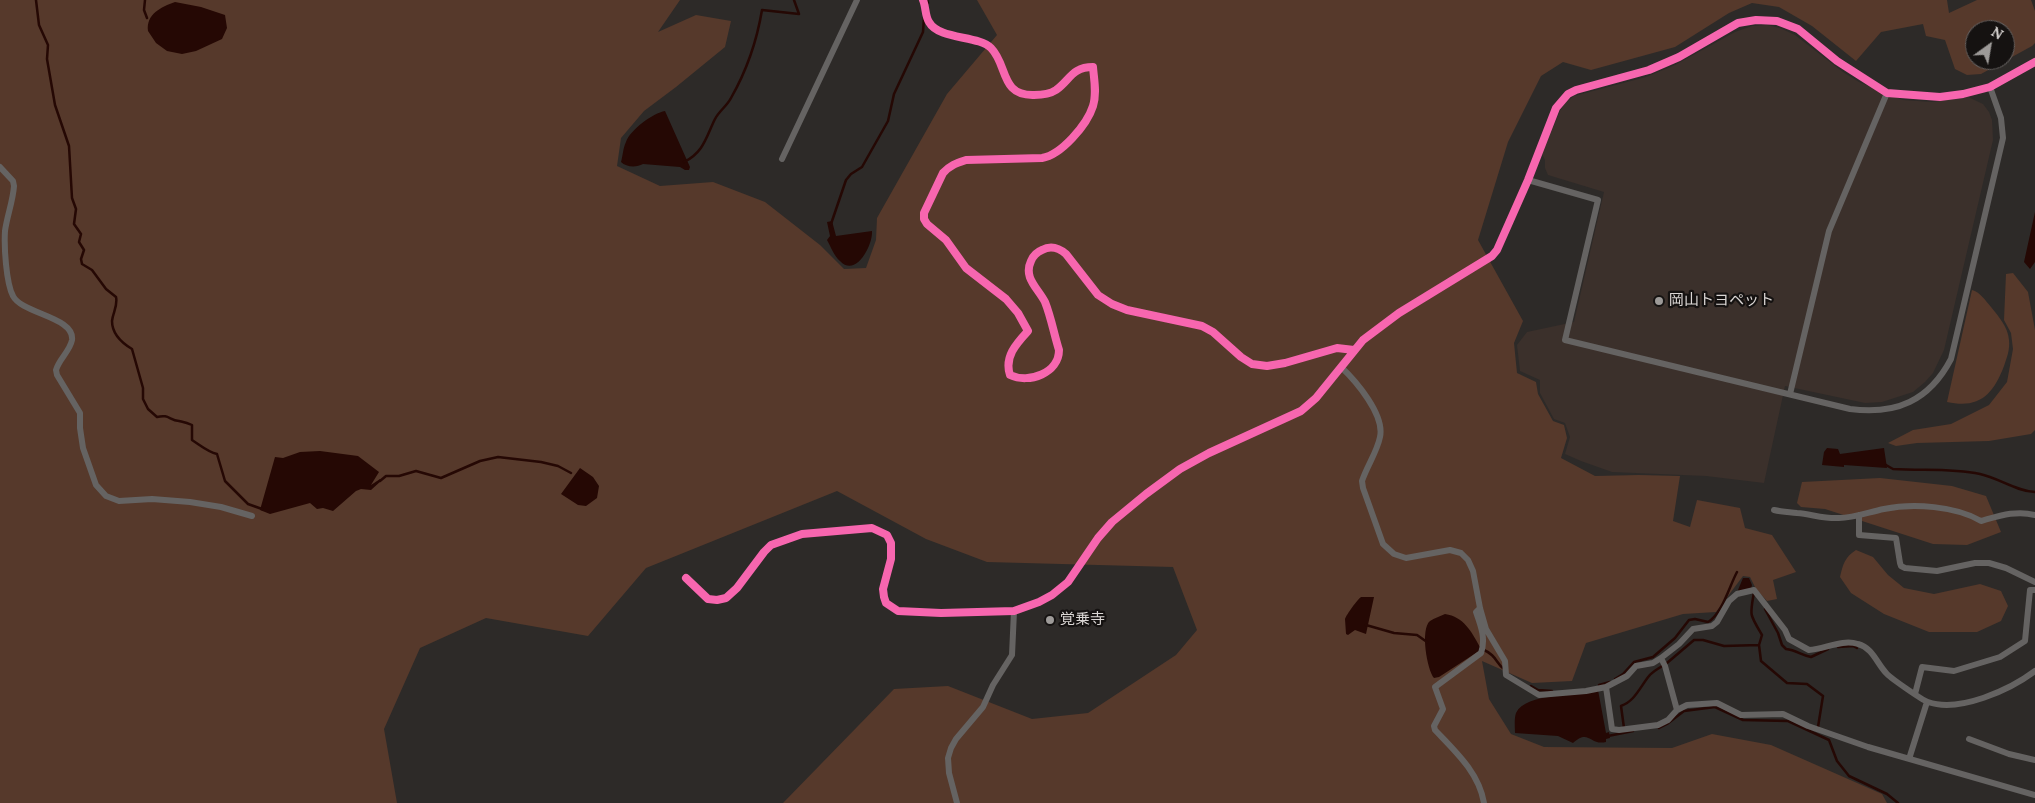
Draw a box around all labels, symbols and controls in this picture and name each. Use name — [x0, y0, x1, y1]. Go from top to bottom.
north arrow — [1965, 20, 2015, 70]
text: N — [1988, 23, 2007, 44]
place label: 岡山トヨペット — [1669, 292, 1774, 310]
marker: 岡山トヨペット — [1653, 295, 1665, 307]
place label: 覚乗寺 — [1060, 611, 1105, 629]
marker: 覚乗寺 — [1044, 614, 1056, 626]

